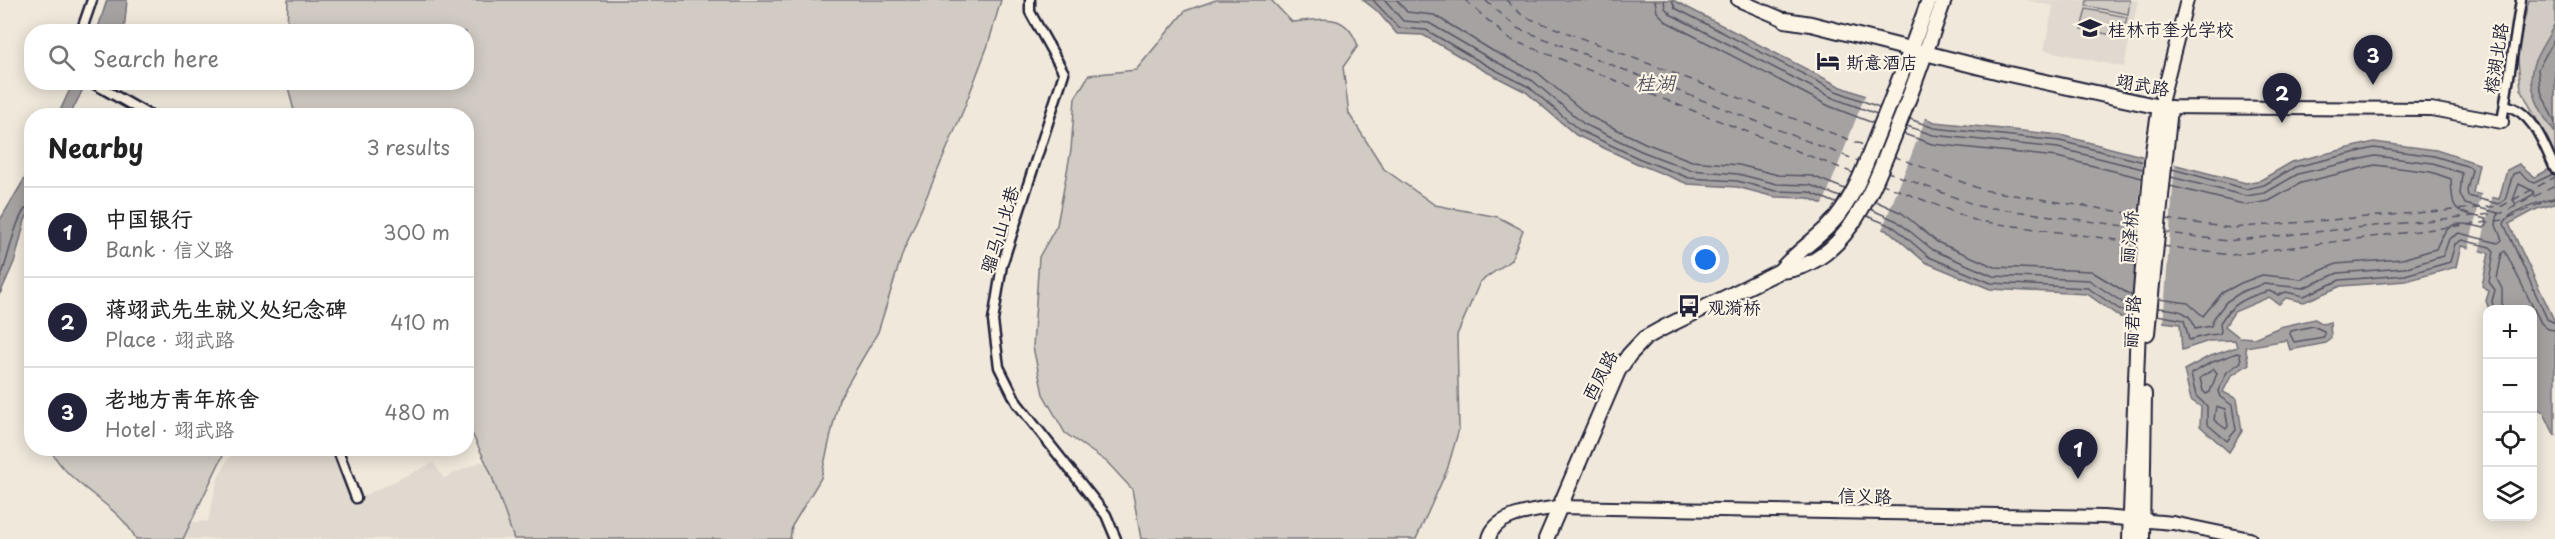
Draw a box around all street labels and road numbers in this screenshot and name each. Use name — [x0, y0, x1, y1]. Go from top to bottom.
street label: 榕湖北路 — [2476, 20, 2514, 96]
street label: 翊武路 — [2114, 66, 2172, 102]
street label: 骝马山北巷 — [973, 182, 1025, 276]
street label: 丽泽桥 — [2112, 209, 2144, 265]
street label: 丽君路 — [2116, 294, 2146, 350]
street label: 西凤路 — [1574, 345, 1624, 405]
street label: 信义路 — [1838, 481, 1892, 509]

